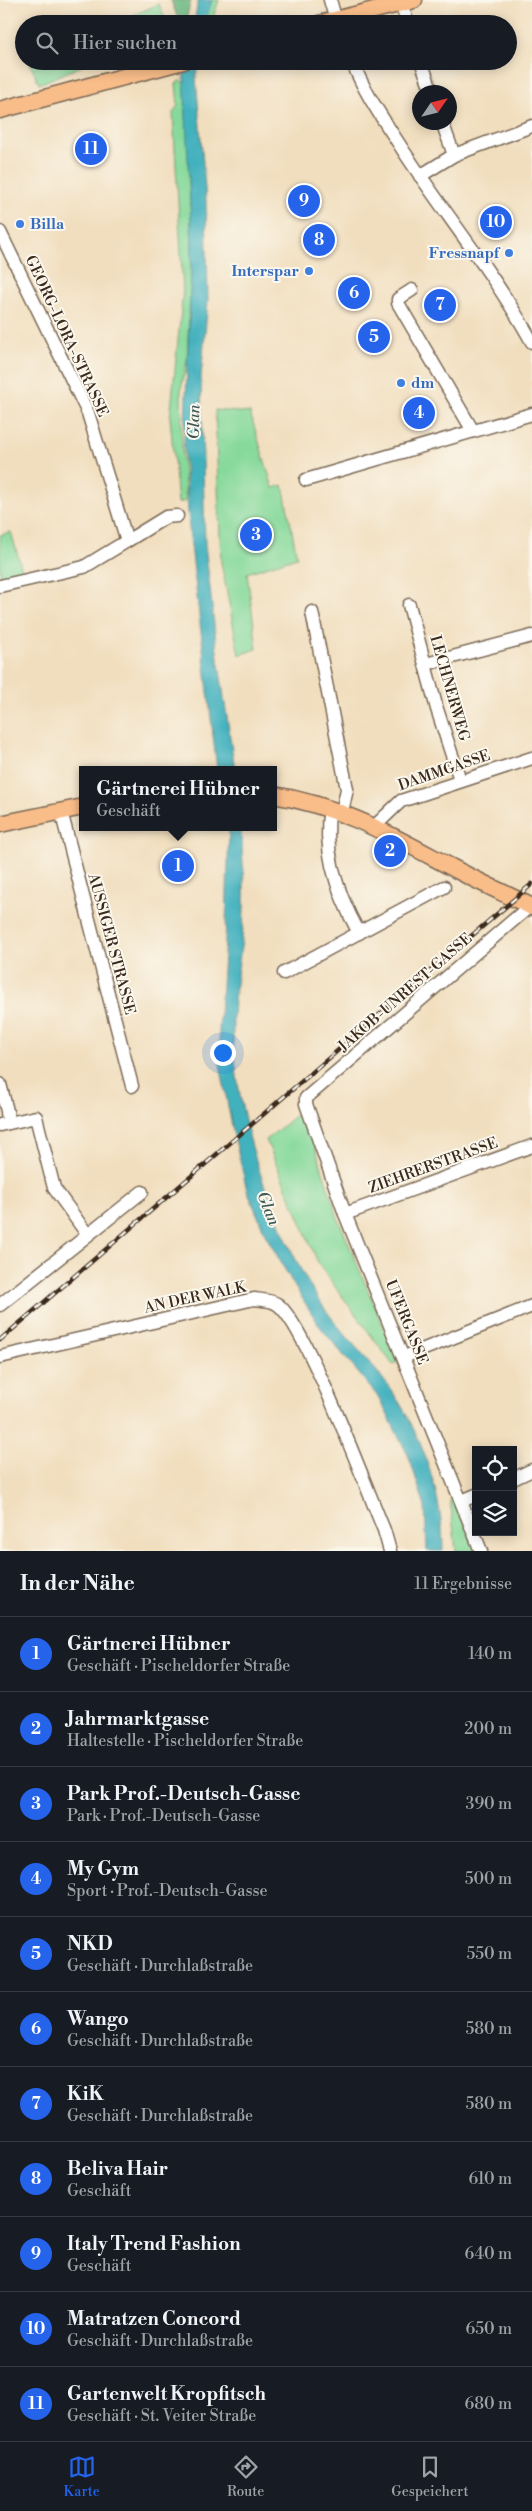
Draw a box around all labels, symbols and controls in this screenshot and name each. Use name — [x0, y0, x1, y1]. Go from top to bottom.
search box — [15, 15, 517, 70]
icon: search — [33, 29, 61, 57]
text: Hier suchen — [73, 31, 177, 55]
north arrow — [412, 85, 457, 130]
pin: 11 — [75, 130, 107, 168]
pin: 9 — [288, 182, 320, 220]
pin: 10 — [480, 203, 512, 241]
place label: Billa — [30, 215, 65, 234]
marker: Billa — [14, 218, 26, 230]
pin: 8 — [303, 221, 335, 259]
place label: Fressnapf — [429, 244, 501, 263]
marker: Fressnapf — [503, 247, 515, 259]
street label: GEORG-LORA-STRASSE — [21, 252, 112, 420]
place label: Interspar — [231, 262, 299, 281]
marker: Interspar — [303, 265, 315, 277]
pin: 6 — [338, 274, 370, 312]
pin: 7 — [424, 286, 456, 324]
pin: 5 — [358, 318, 390, 356]
place label: dm — [411, 374, 434, 393]
marker: dm — [395, 377, 407, 389]
pin: 4 — [403, 394, 435, 432]
water label: Glan — [184, 403, 204, 440]
pin: 3 — [240, 516, 272, 554]
street label: LECHNERWEG — [425, 633, 474, 743]
street label: DAMMGASSE — [396, 746, 493, 795]
popup — [79, 766, 277, 831]
text: Gärtnerei Hübner — [96, 777, 260, 801]
text: Geschäft — [96, 801, 161, 821]
pin: 2 — [374, 832, 406, 870]
pin: 1 — [162, 847, 194, 885]
street label: AUSSIGER STRASSE — [83, 870, 140, 1017]
street label: JAKOB-UNREST-GASSE — [334, 929, 476, 1056]
your location — [210, 1040, 236, 1066]
street label: ZIEHRERSTRASSE — [366, 1133, 500, 1198]
water label: Glan — [252, 1188, 284, 1229]
street label: AN DER WALK — [142, 1277, 249, 1318]
street label: UFERGASSE — [381, 1277, 432, 1367]
map controls — [472, 1446, 517, 1536]
button: locate — [472, 1446, 517, 1491]
button: layers — [472, 1491, 517, 1536]
text: In der Nähe — [20, 1571, 135, 1597]
text: 11 Ergebnisse — [414, 1574, 512, 1594]
text: Gärtnerei Hübner — [67, 1632, 231, 1656]
text: 1 — [32, 1644, 40, 1664]
text: 140 m — [468, 1644, 512, 1664]
text: Geschäft · Pischeldorfer Straße — [67, 1656, 290, 1676]
text: Jahrmarktgasse — [67, 1707, 209, 1731]
text: 2 — [31, 1719, 41, 1739]
text: 200 m — [464, 1719, 512, 1739]
text: Haltestelle · Pischeldorfer Straße — [67, 1731, 303, 1751]
text: Park Prof.-Deutsch-Gasse — [67, 1782, 300, 1806]
text: 3 — [31, 1794, 41, 1814]
text: 390 m — [466, 1794, 512, 1814]
text: Park · Prof.-Deutsch-Gasse — [67, 1806, 260, 1826]
text: My Gym — [67, 1857, 139, 1881]
text: 4 — [31, 1869, 41, 1889]
text: 500 m — [465, 1869, 512, 1889]
text: Sport · Prof.-Deutsch-Gasse — [67, 1881, 268, 1901]
text: NKD — [67, 1932, 113, 1956]
text: 5 — [31, 1944, 41, 1964]
text: 550 m — [466, 1944, 512, 1964]
text: Geschäft · Durchlaßstraße — [67, 1956, 253, 1976]
text: Wango — [67, 2007, 129, 2031]
text: 6 — [31, 2019, 41, 2039]
text: 580 m — [465, 2019, 512, 2039]
text: Geschäft · Durchlaßstraße — [67, 2031, 253, 2051]
text: KiK — [67, 2082, 104, 2106]
text: 7 — [31, 2094, 41, 2114]
text: 580 m — [465, 2094, 512, 2114]
text: Geschäft · Durchlaßstraße — [67, 2106, 253, 2126]
text: Beliva Hair — [67, 2157, 168, 2181]
text: 8 — [31, 2169, 41, 2189]
text: 610 m — [468, 2169, 512, 2189]
text: Geschäft — [67, 2181, 132, 2201]
text: Italy Trend Fashion — [67, 2232, 241, 2256]
text: 9 — [31, 2244, 41, 2264]
text: 640 m — [465, 2244, 512, 2264]
text: Geschäft — [67, 2256, 132, 2276]
text: Matratzen Concord — [67, 2307, 241, 2331]
text: 10 — [27, 2319, 45, 2339]
text: 650 m — [466, 2319, 512, 2339]
text: Geschäft · Durchlaßstraße — [67, 2331, 253, 2351]
text: Gartenwelt Kropfitsch — [67, 2382, 266, 2406]
text: 11 — [28, 2394, 44, 2414]
text: 680 m — [465, 2394, 512, 2414]
text: Geschäft · St. Veiter Straße — [67, 2406, 256, 2426]
tab: Karte — [64, 2453, 100, 2501]
tab: Route — [227, 2453, 264, 2501]
tab: Gespeichert — [391, 2453, 468, 2501]

